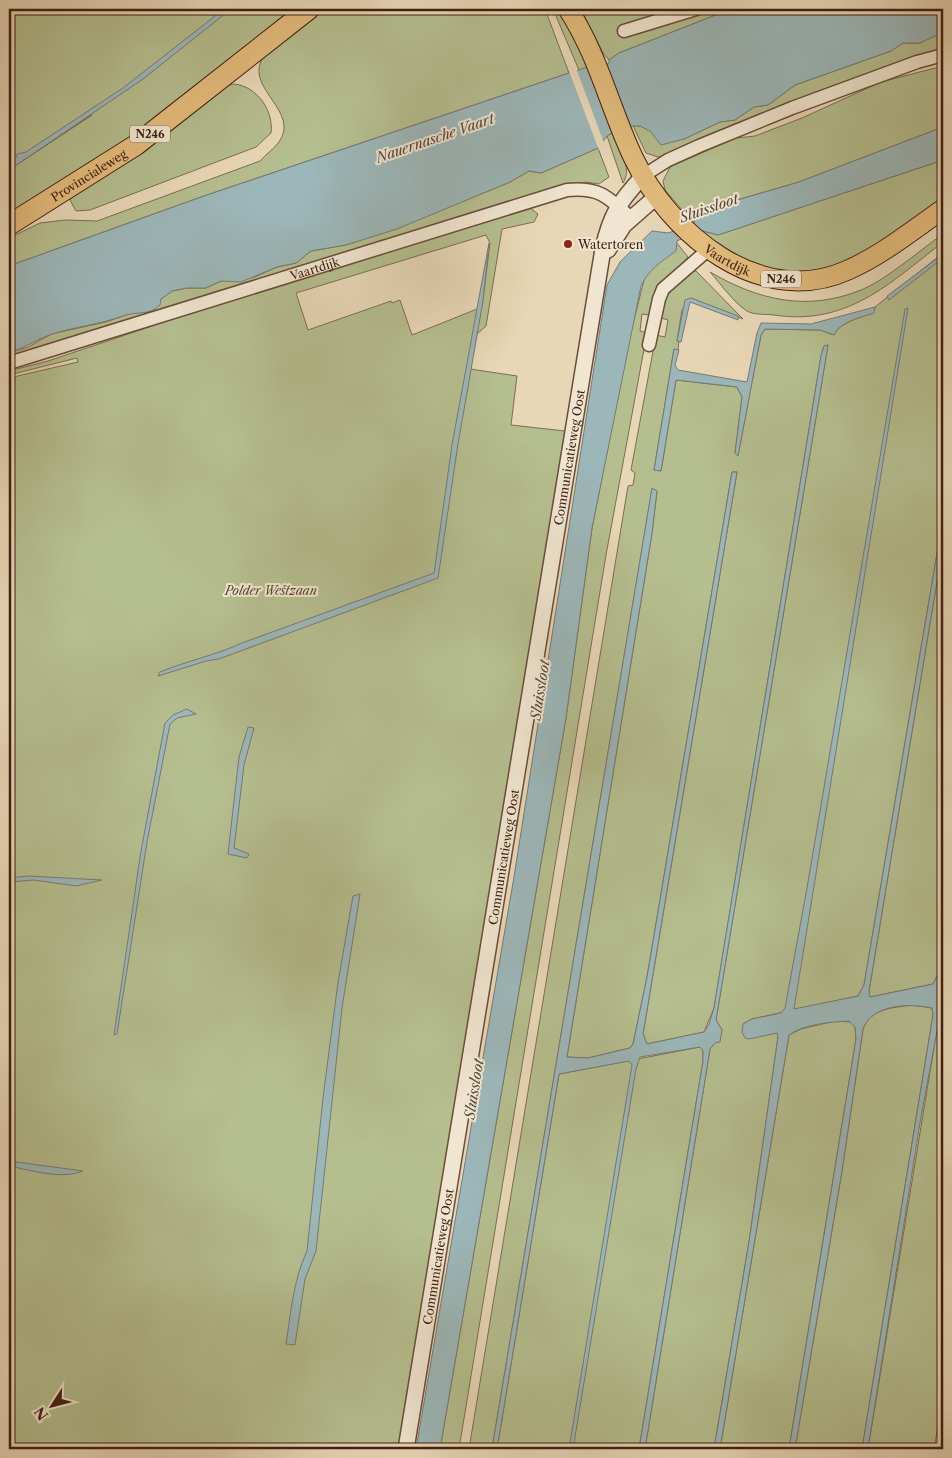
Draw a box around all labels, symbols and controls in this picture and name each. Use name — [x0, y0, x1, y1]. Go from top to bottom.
water label: Nauernasche Vaart — [373, 109, 497, 167]
road number: N246 — [130, 126, 170, 142]
street label: Provincialeweg — [48, 145, 130, 204]
water label: Sluissloot — [676, 189, 742, 227]
place label: Watertoren — [577, 237, 644, 252]
marker: Watertoren — [562, 238, 574, 250]
street label: Vaartdijk — [701, 240, 754, 279]
street label: Vaartdijk — [287, 253, 342, 283]
road number: N246 — [761, 270, 801, 288]
street label: Communicatieweg Oost — [550, 388, 587, 526]
park label: Polder Westzaan — [224, 583, 317, 598]
water label: Sluissloot — [526, 658, 554, 722]
street label: Communicatieweg Oost — [485, 787, 522, 926]
water label: Sluissloot — [460, 1057, 488, 1121]
street label: Communicatieweg Oost — [419, 1187, 456, 1326]
north arrow — [28, 1380, 78, 1430]
text: N — [31, 1403, 52, 1424]

